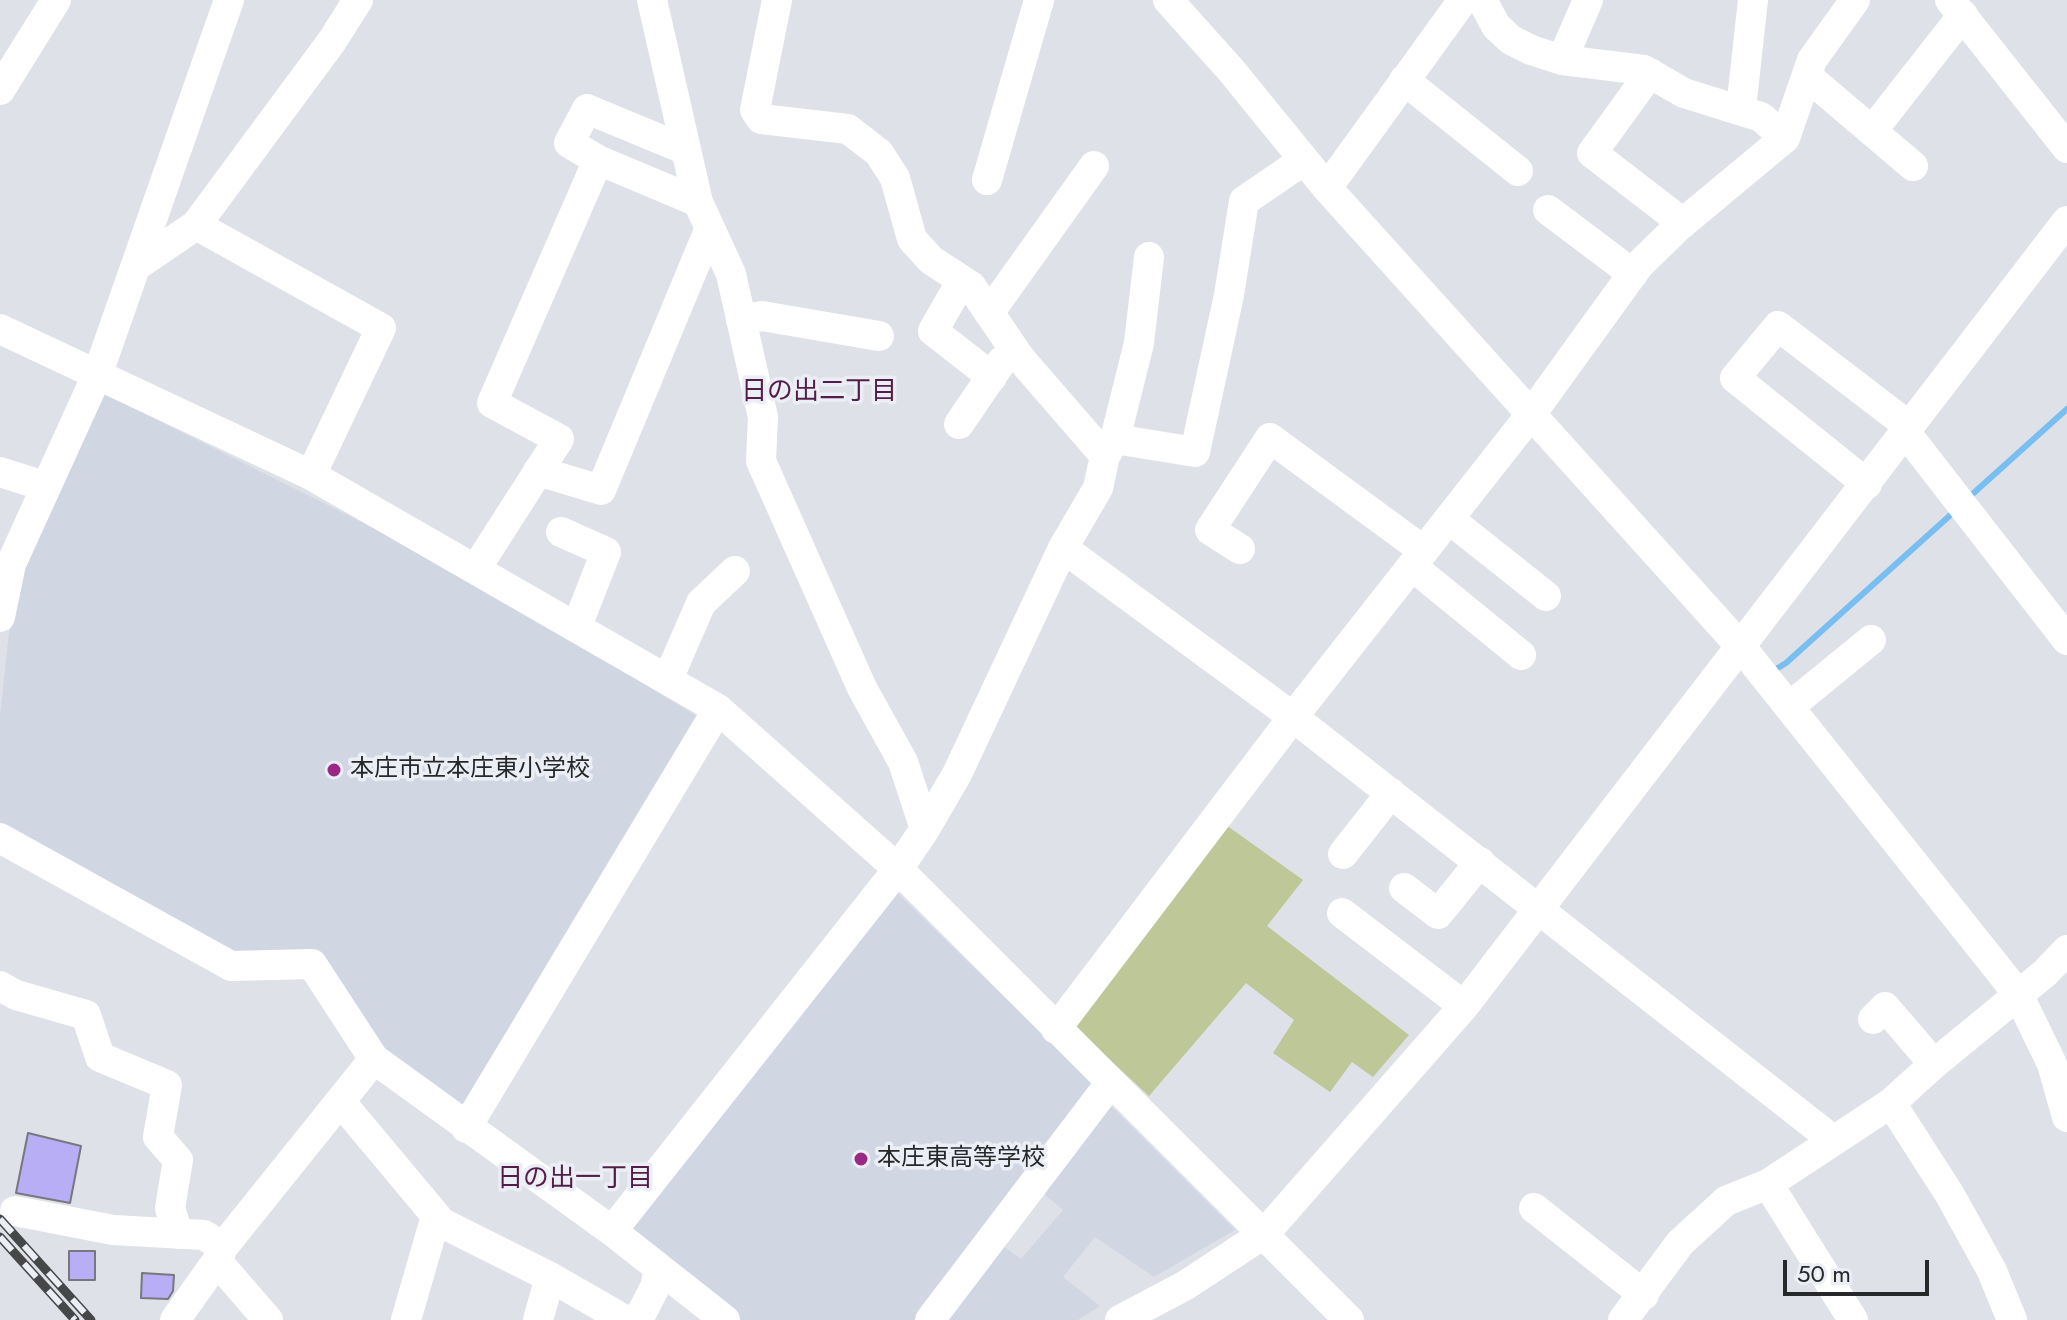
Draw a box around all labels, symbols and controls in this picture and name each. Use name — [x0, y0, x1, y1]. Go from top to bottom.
district label: 日の出二丁目 — [741, 377, 897, 409]
place label: 本庄市立本庄東小学校 — [350, 756, 590, 784]
marker: 本庄市立本庄東小学校 — [325, 761, 343, 779]
place label: 本庄東高等学校 — [877, 1145, 1045, 1173]
marker: 本庄東高等学校 — [852, 1150, 870, 1168]
district label: 日の出一丁目 — [497, 1164, 653, 1196]
scale bar — [1787, 1244, 1933, 1294]
text: 50 m — [1797, 1256, 1851, 1291]

